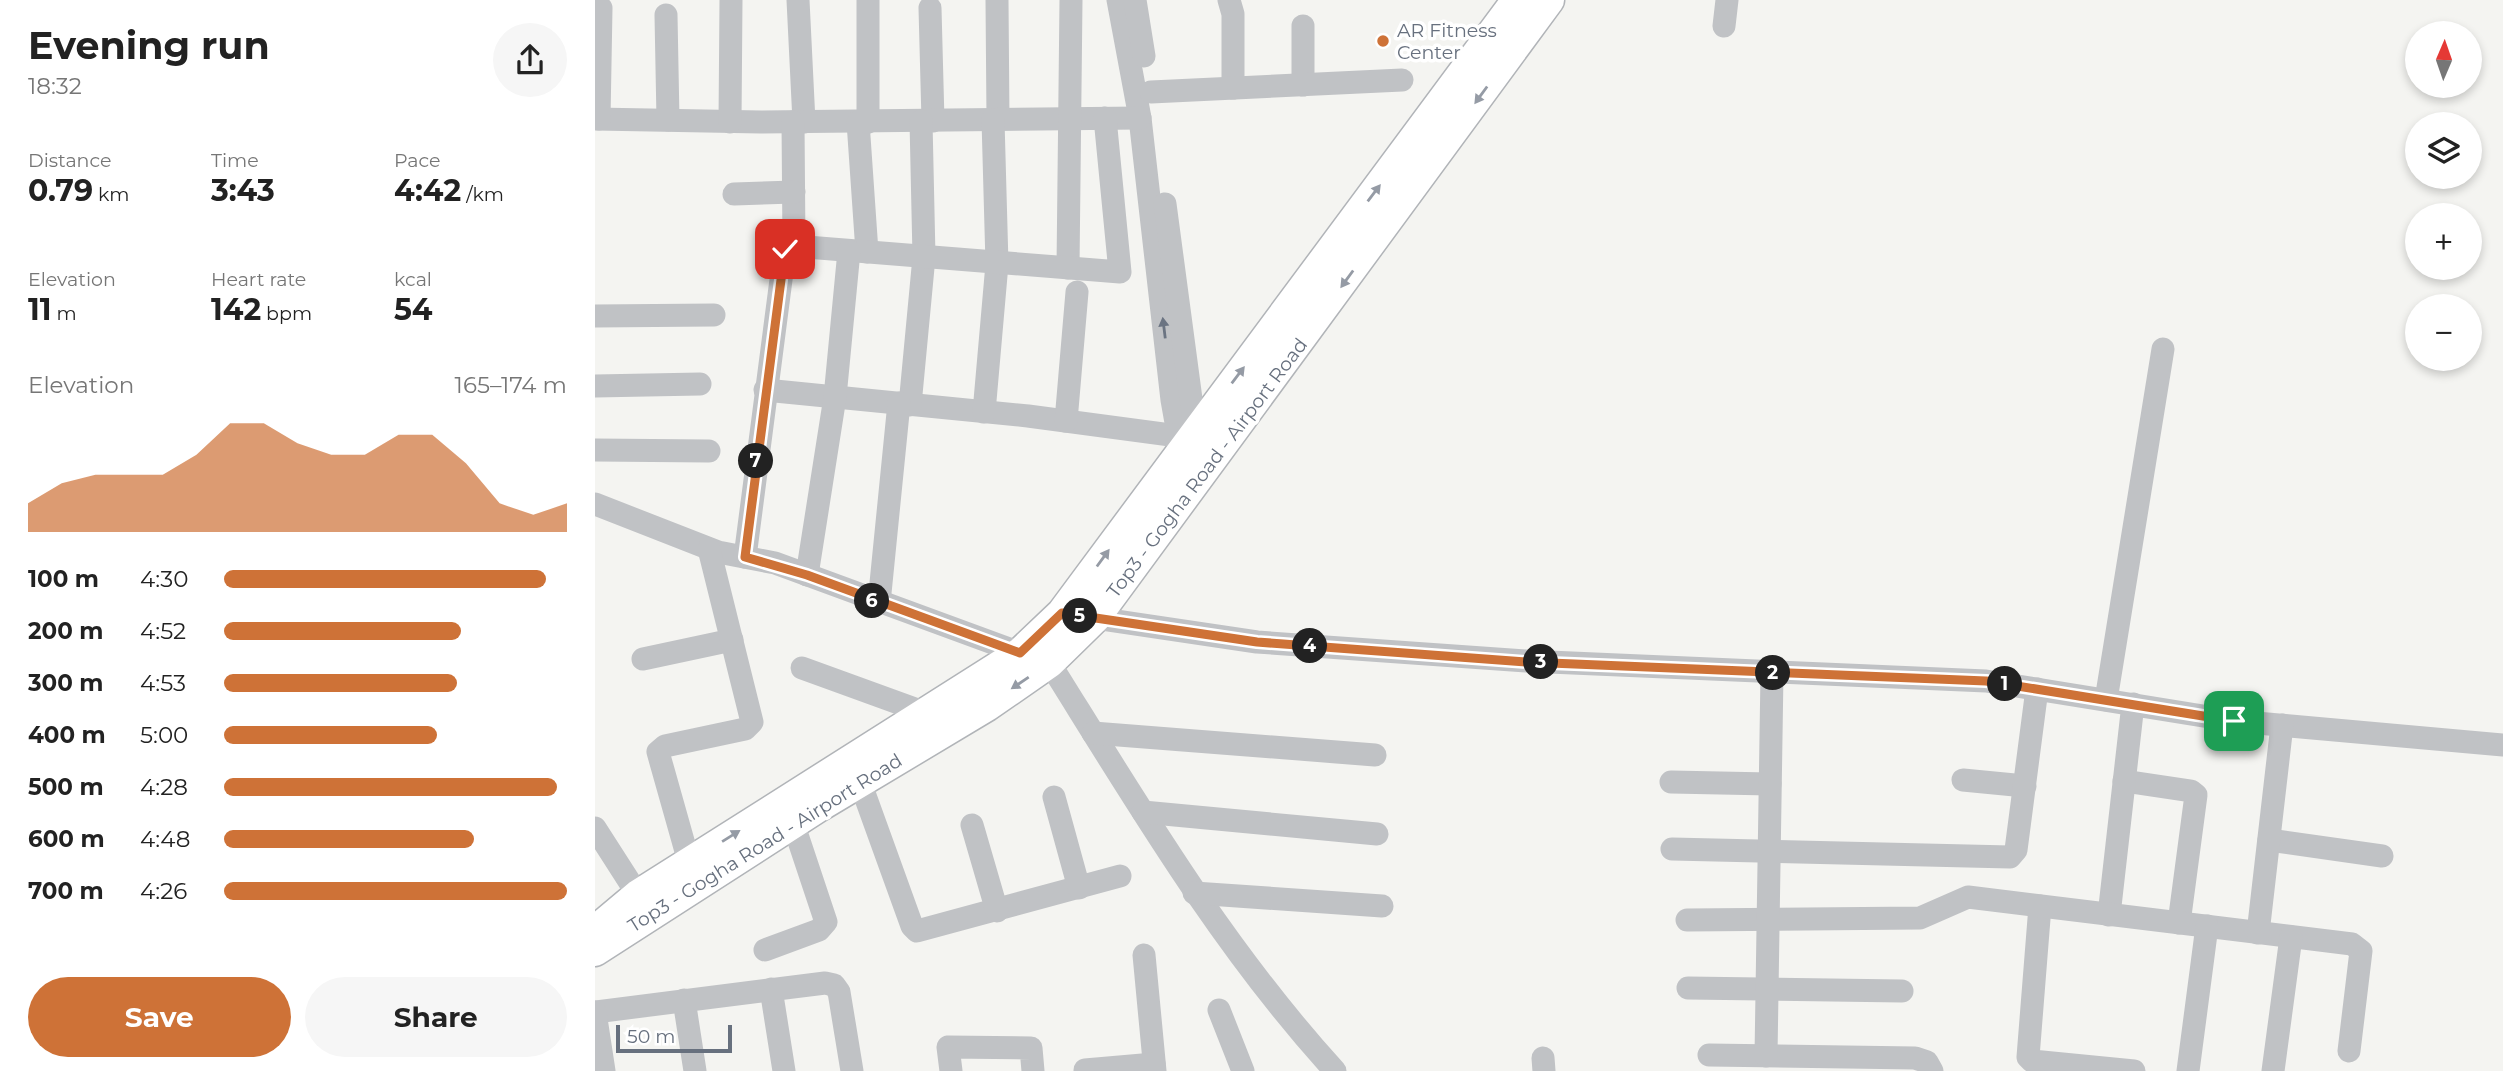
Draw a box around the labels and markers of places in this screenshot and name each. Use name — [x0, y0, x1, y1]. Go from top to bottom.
place label: AR Fitness Center — [1397, 19, 1497, 64]
marker: AR Fitness Center — [1375, 33, 1391, 49]
pin — [755, 219, 815, 279]
pin: 7 — [739, 444, 773, 478]
pin: 6 — [855, 584, 889, 618]
pin: 5 — [1063, 598, 1098, 634]
pin: 4 — [1293, 628, 1327, 664]
pin: 3 — [1523, 644, 1559, 680]
pin: 2 — [1755, 656, 1791, 690]
pin: 1 — [1987, 666, 2023, 702]
pin — [2204, 691, 2264, 751]

